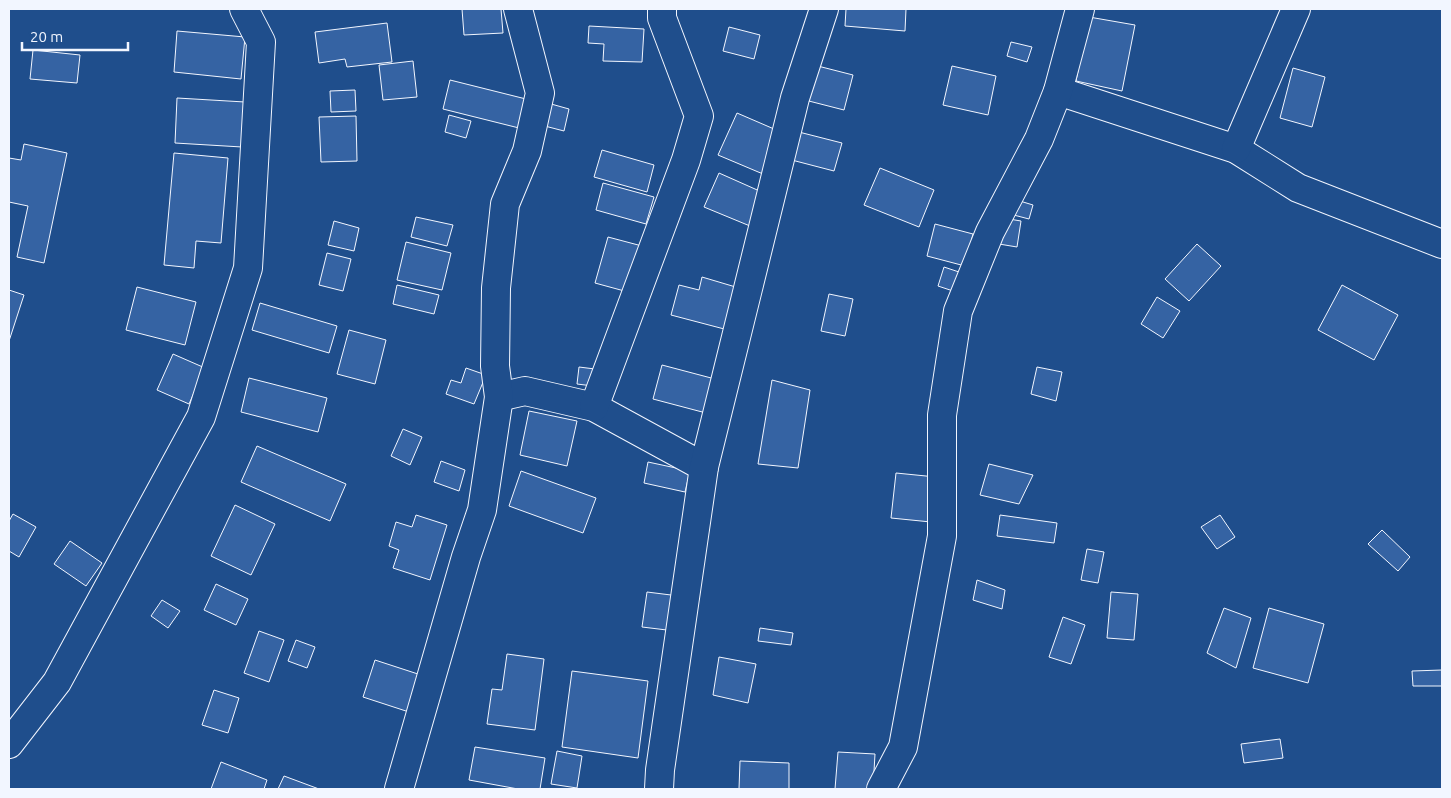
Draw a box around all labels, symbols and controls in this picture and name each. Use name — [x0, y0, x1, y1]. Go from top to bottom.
scale bar — [22, 20, 129, 52]
text: 20 m — [30, 28, 63, 45]

